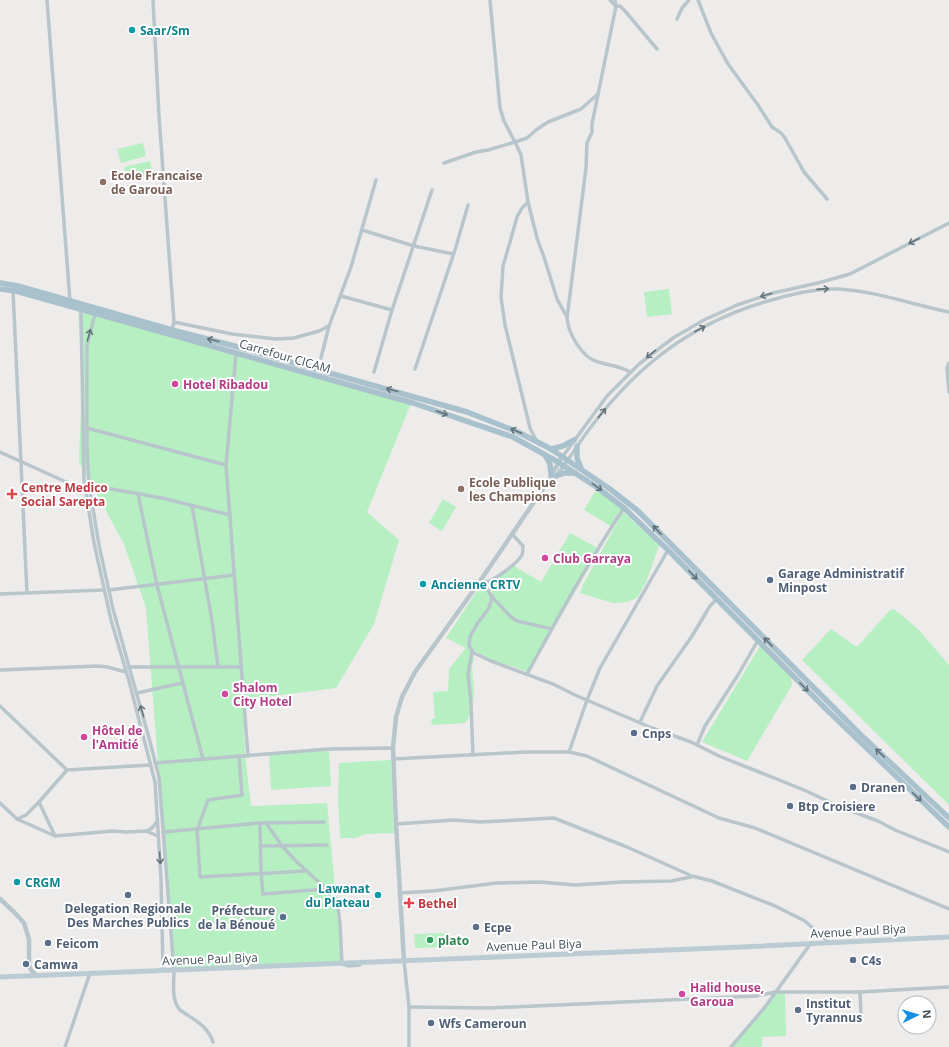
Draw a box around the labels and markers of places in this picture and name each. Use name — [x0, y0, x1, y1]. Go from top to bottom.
place label: Saar/Sm — [140, 22, 190, 39]
marker: Saar/Sm — [127, 25, 137, 35]
place label: Ecole Francaise de Garoua — [111, 167, 203, 198]
marker: Ecole Francaise de Garoua — [98, 177, 108, 187]
place label: Hotel Ribadou — [183, 376, 268, 393]
marker: Hotel Ribadou — [170, 379, 180, 389]
place label: Ecole Publique les Champions — [469, 474, 556, 505]
place label: Centre Medico Social Sarepta — [21, 479, 108, 510]
marker: Ecole Publique les Champions — [456, 484, 466, 494]
marker: Centre Medico Social Sarepta — [6, 488, 18, 500]
place label: Club Garraya — [553, 550, 631, 567]
marker: Club Garraya — [540, 553, 550, 563]
place label: Garage Administratif Minpost — [778, 565, 905, 596]
marker: Garage Administratif Minpost — [765, 575, 775, 585]
place label: Ancienne CRTV — [431, 576, 521, 593]
marker: Ancienne CRTV — [418, 579, 428, 589]
place label: Shalom City Hotel — [233, 679, 292, 710]
marker: Shalom City Hotel — [220, 689, 230, 699]
place label: Hôtel de l'Amitié — [92, 722, 142, 753]
place label: Cnps — [642, 725, 671, 742]
marker: Cnps — [629, 728, 639, 738]
marker: Hôtel de l'Amitié — [79, 732, 89, 742]
place label: Dranen — [861, 779, 905, 796]
marker: Dranen — [848, 782, 858, 792]
place label: Btp Croisiere — [798, 798, 875, 815]
marker: Btp Croisiere — [785, 801, 795, 811]
place label: CRGM — [25, 874, 61, 891]
marker: CRGM — [12, 877, 22, 887]
place label: Lawanat du Plateau — [306, 880, 370, 911]
marker: Delegation Regionale Des Marches Publics — [123, 890, 133, 900]
marker: Lawanat du Plateau — [373, 890, 383, 900]
place label: Bethel — [418, 895, 457, 912]
marker: Bethel — [403, 897, 415, 909]
place label: Delegation Regionale Des Marches Publics — [65, 900, 191, 931]
place label: Préfecture de la Bénoué — [198, 902, 275, 933]
marker: Préfecture de la Bénoué — [278, 912, 288, 922]
place label: Ecpe — [484, 919, 512, 936]
marker: Ecpe — [471, 922, 481, 932]
place label: plato — [438, 932, 469, 949]
place label: Feicom — [56, 935, 99, 952]
marker: plato — [425, 935, 435, 945]
marker: Feicom — [43, 938, 53, 948]
place label: C4s — [861, 952, 882, 969]
marker: C4s — [848, 955, 858, 965]
place label: Camwa — [34, 956, 78, 973]
marker: Camwa — [21, 959, 31, 969]
place label: Halid house, Garoua — [690, 979, 764, 1010]
marker: Halid house, Garoua — [677, 989, 687, 999]
place label: Institut Tyrannus — [806, 995, 862, 1026]
marker: Institut Tyrannus — [793, 1005, 803, 1015]
place label: Wfs Cameroun — [439, 1015, 527, 1032]
marker: Wfs Cameroun — [426, 1018, 436, 1028]

